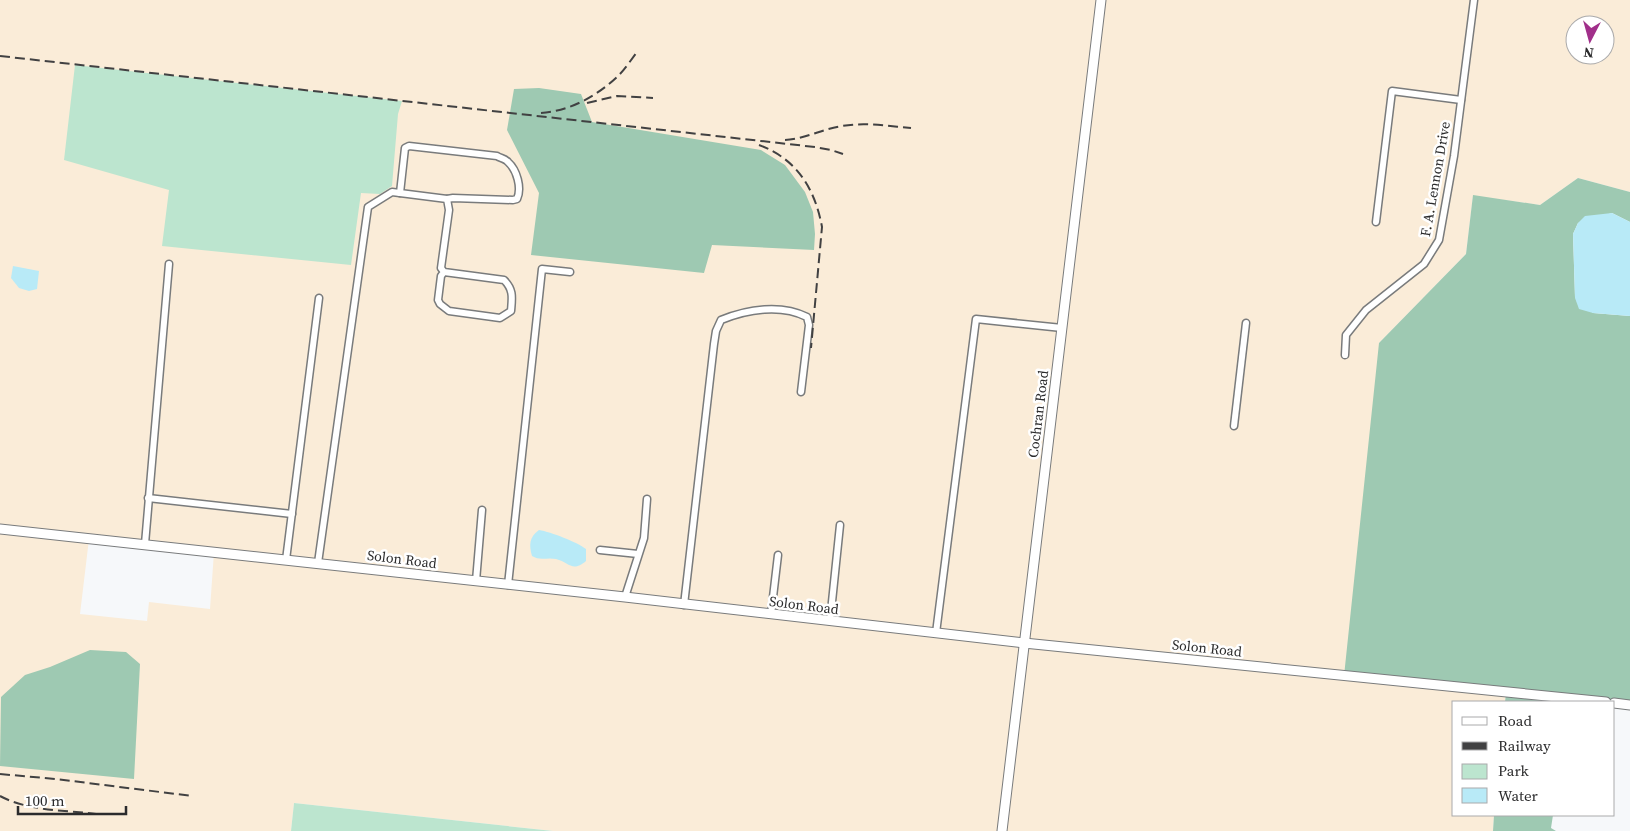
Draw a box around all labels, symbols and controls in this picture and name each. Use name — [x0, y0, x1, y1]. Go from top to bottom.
north arrow — [1565, 15, 1615, 65]
text: N — [1583, 42, 1595, 63]
street label: F. A. Lennon Drive — [1415, 120, 1455, 238]
street label: Cochran Road — [1023, 369, 1053, 459]
street label: Solon Road — [366, 545, 438, 573]
street label: Solon Road — [768, 591, 840, 619]
street label: Solon Road — [1171, 634, 1243, 662]
legend — [1452, 701, 1615, 816]
text: Road — [1498, 710, 1532, 731]
text: Railway — [1498, 735, 1551, 756]
text: Park — [1498, 760, 1530, 781]
scale bar — [18, 784, 125, 816]
text: Water — [1498, 785, 1539, 806]
text: 100 m — [25, 790, 65, 811]

